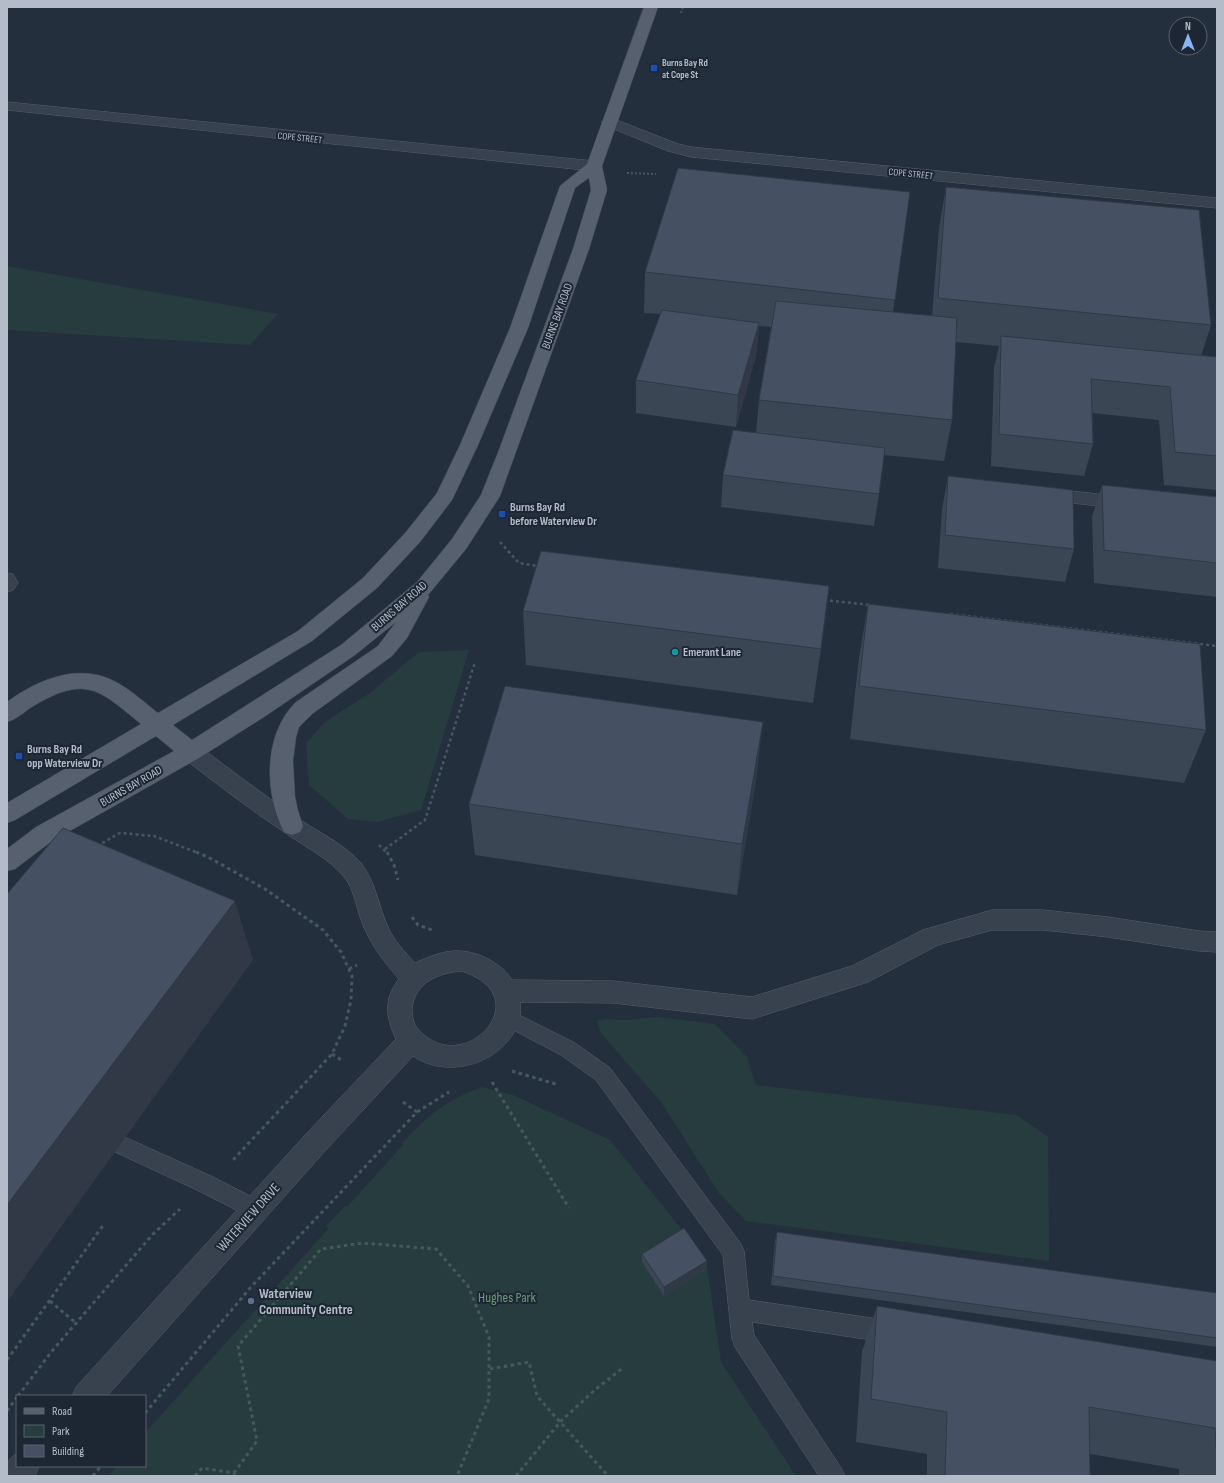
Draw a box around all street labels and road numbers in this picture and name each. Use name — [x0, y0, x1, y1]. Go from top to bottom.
street label: COPE STREET — [277, 130, 323, 146]
street label: COPE STREET — [888, 166, 934, 182]
street label: BURNS BAY ROAD — [539, 281, 576, 351]
street label: BURNS BAY ROAD — [368, 578, 430, 635]
street label: BURNS BAY ROAD — [98, 763, 165, 810]
street label: WATERVIEW DRIVE — [213, 1179, 284, 1255]

